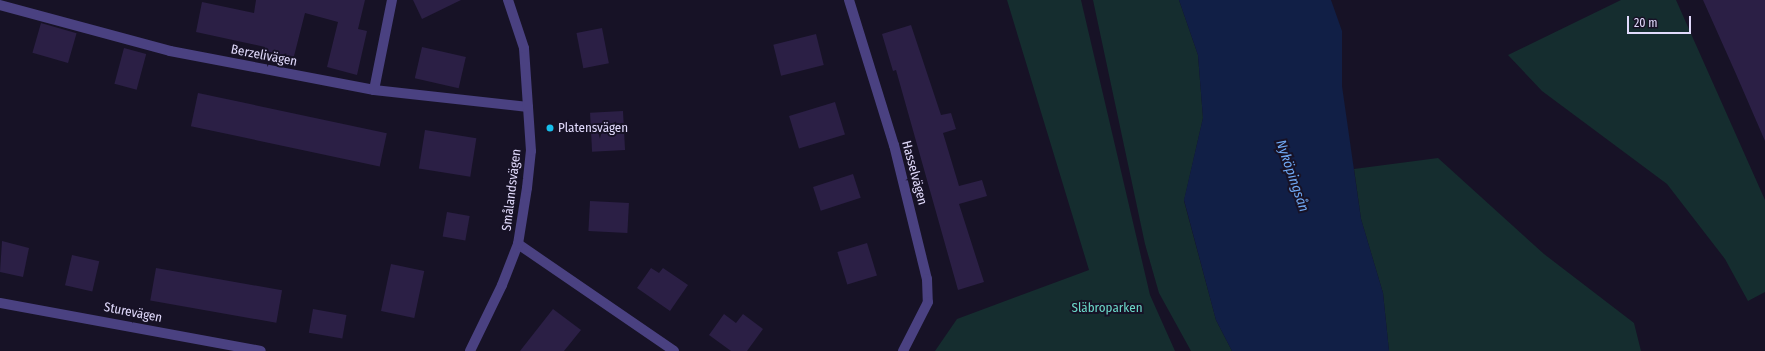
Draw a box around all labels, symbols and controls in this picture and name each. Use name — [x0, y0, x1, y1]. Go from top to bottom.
scale bar — [1629, 8, 1693, 34]
text: 20 m — [1634, 16, 1658, 30]
street label: Berzelivägen — [230, 42, 298, 70]
place label: Platensvägen — [558, 120, 628, 136]
marker: Platensvägen — [545, 123, 555, 133]
water label: Nyköpingsån — [1272, 138, 1312, 214]
street label: Hasselvägen — [898, 139, 930, 207]
street label: Smålandsvägen — [499, 148, 525, 232]
street label: Sturevägen — [103, 300, 163, 326]
park label: Släbroparken — [1071, 300, 1143, 316]

